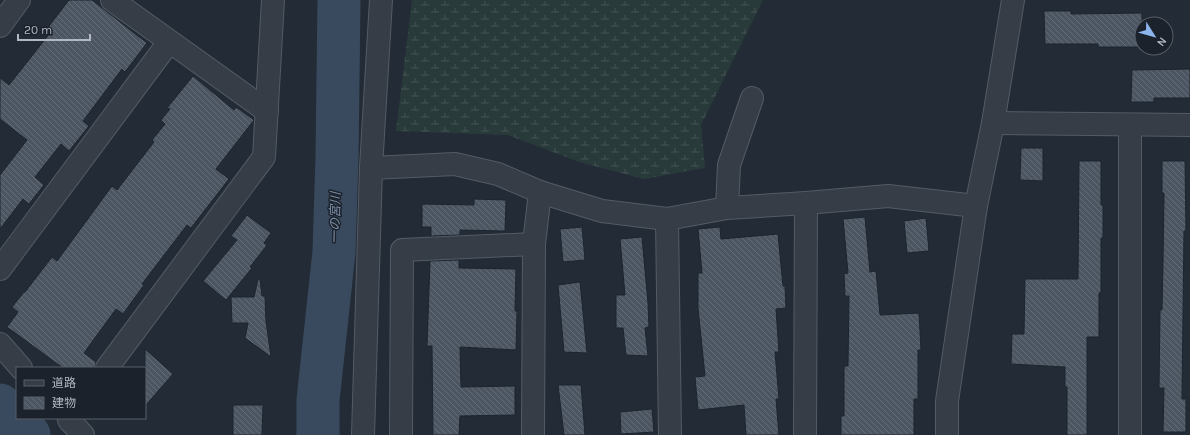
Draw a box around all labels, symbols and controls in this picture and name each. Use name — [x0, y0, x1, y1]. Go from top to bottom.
scale bar — [18, 16, 90, 42]
north arrow — [1134, 16, 1174, 56]
text: 20 m — [24, 23, 52, 37]
text: N — [1154, 35, 1169, 49]
water label: 一の宮川 — [327, 190, 343, 244]
legend — [16, 367, 146, 419]
text: 道路 — [52, 376, 76, 390]
text: 建物 — [52, 396, 76, 410]

